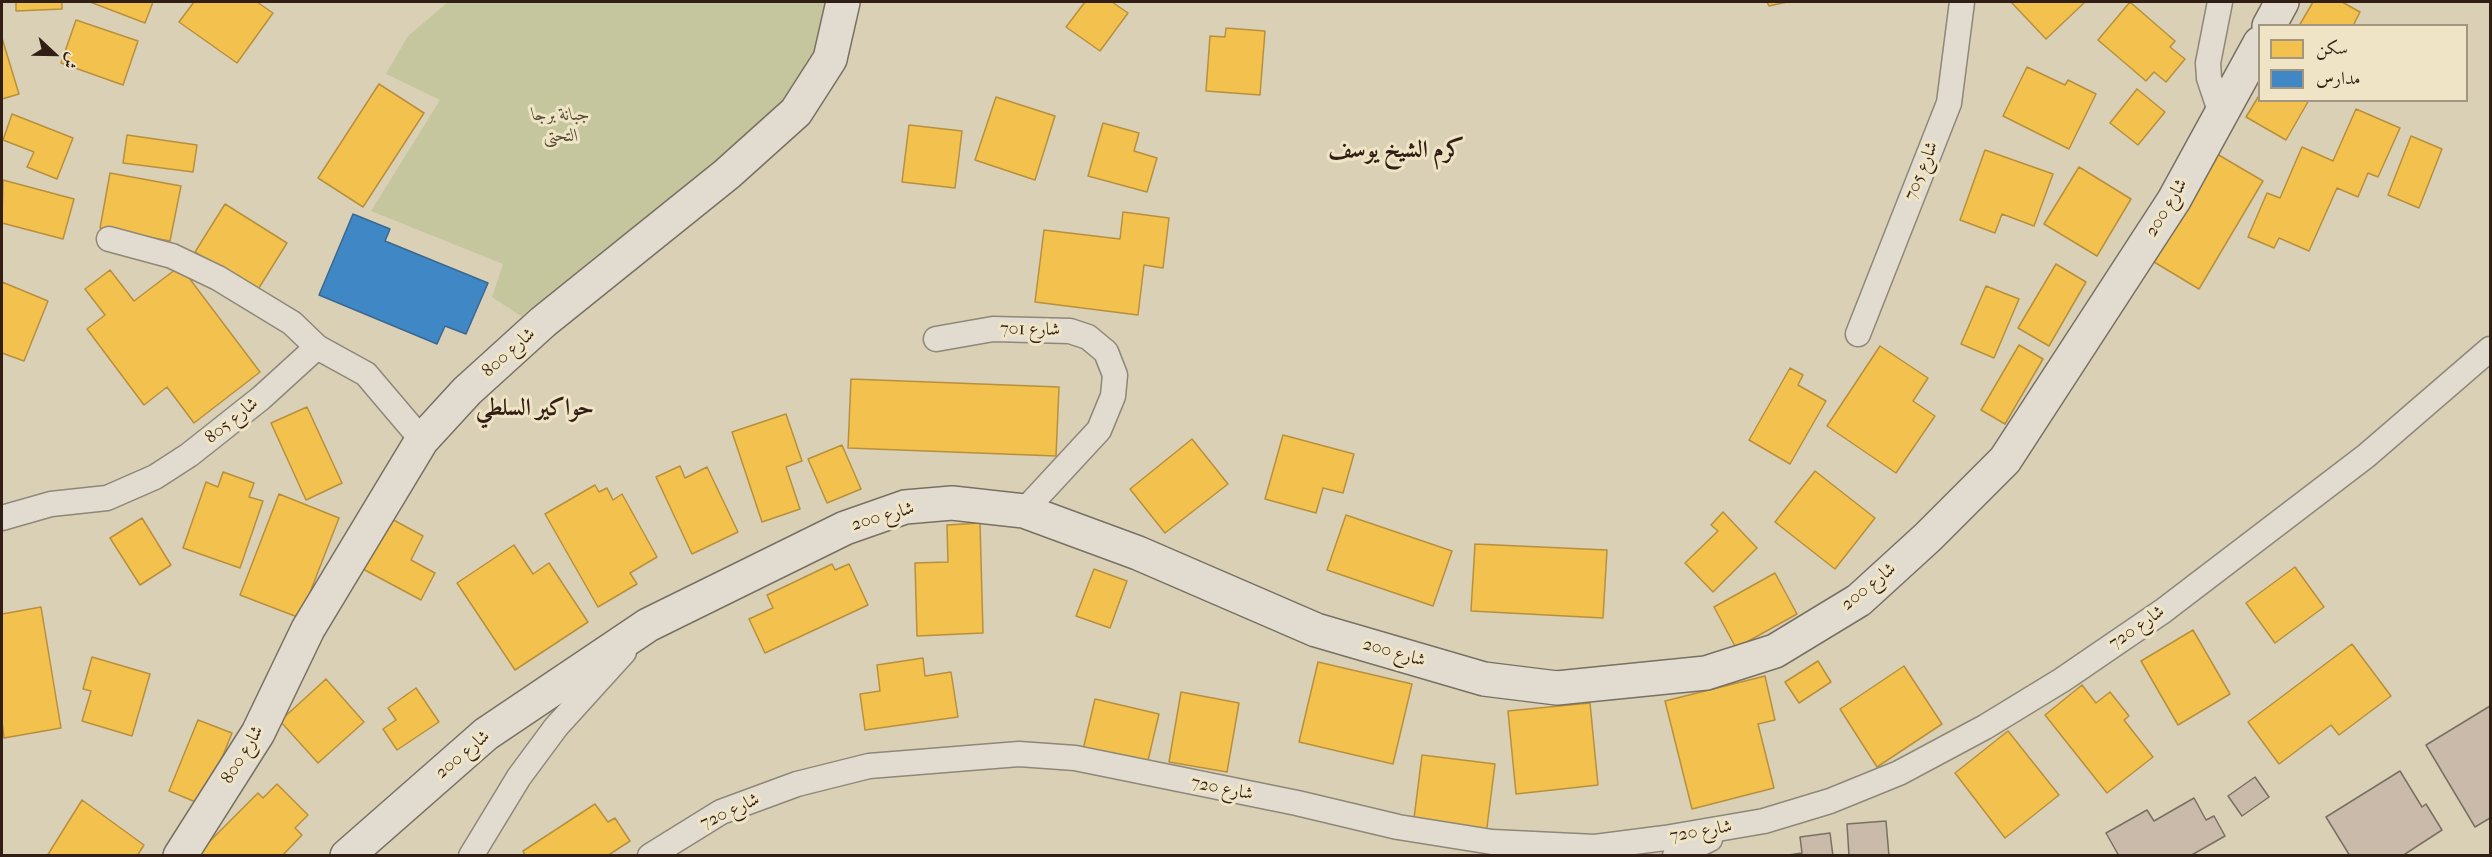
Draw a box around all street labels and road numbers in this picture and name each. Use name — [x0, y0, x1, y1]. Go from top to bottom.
street label: شارع 705 — [1900, 138, 1944, 204]
street label: شارع 200 — [2141, 175, 2193, 241]
street label: شارع 701 — [1000, 319, 1060, 341]
street label: شارع 800 — [478, 324, 540, 382]
street label: شارع 805 — [201, 393, 263, 449]
street label: شارع 200 — [849, 498, 917, 536]
street label: شارع 200 — [1837, 558, 1901, 616]
street label: شارع 720 — [2105, 601, 2169, 655]
street label: شارع 200 — [1360, 634, 1428, 672]
street label: شارع 800 — [217, 722, 269, 788]
street label: شارع 200 — [431, 726, 495, 784]
street label: شارع 720 — [1189, 772, 1255, 806]
street label: شارع 720 — [697, 789, 763, 835]
street label: شارع 720 — [1668, 816, 1734, 848]

